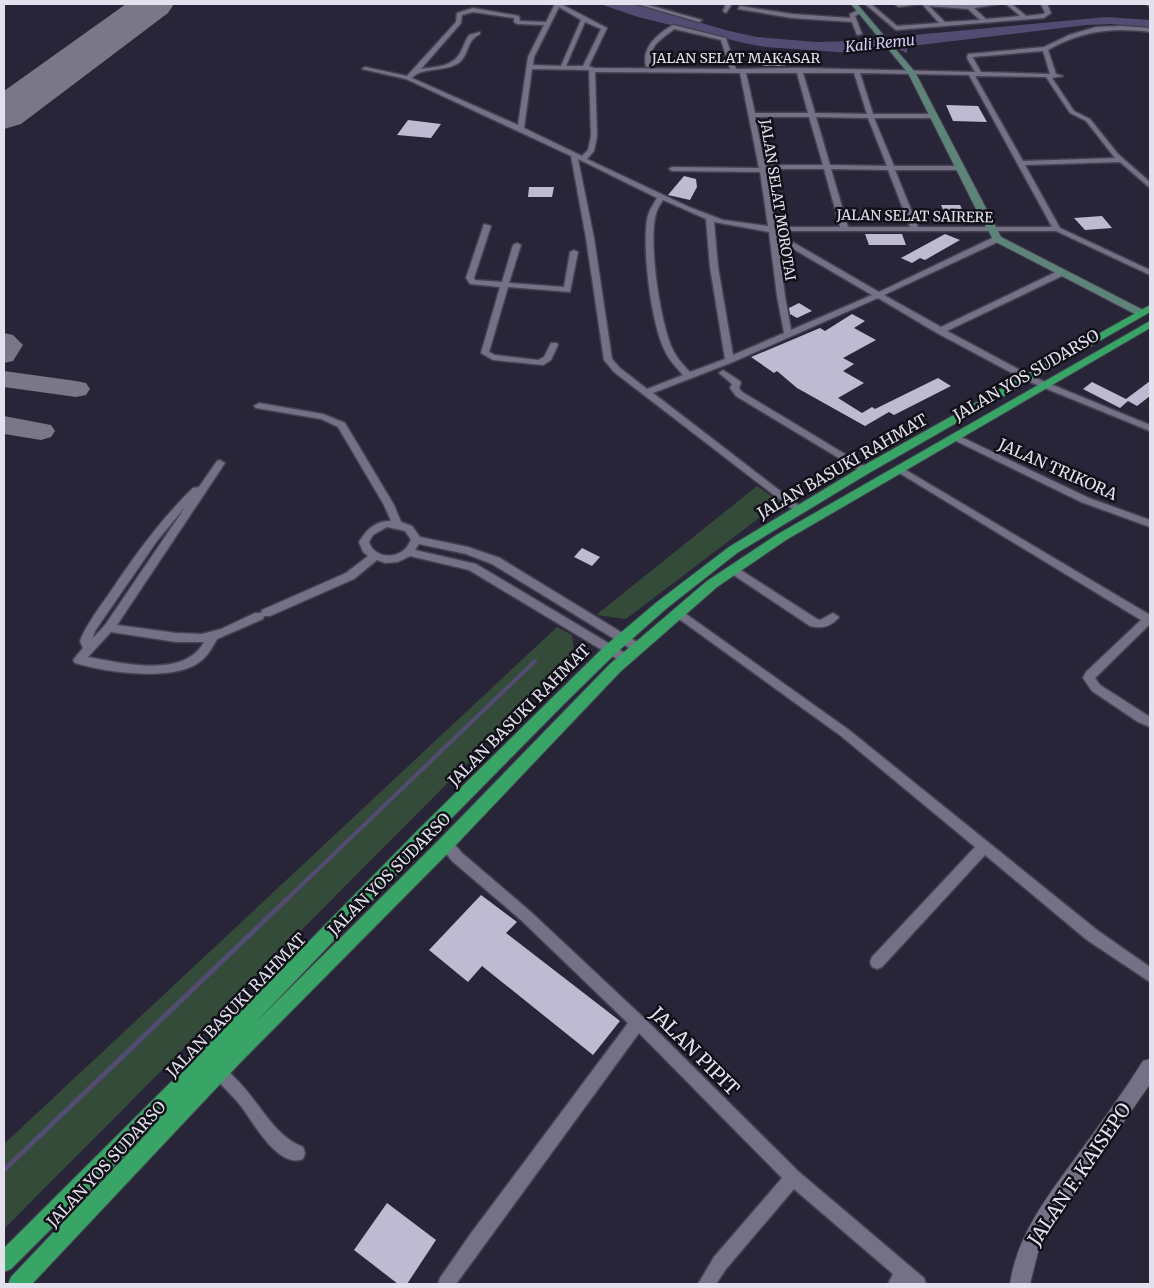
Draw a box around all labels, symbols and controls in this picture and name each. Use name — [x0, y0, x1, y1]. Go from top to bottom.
water label: Kali Remu — [843, 30, 916, 56]
street label: JALAN SELAT MAKASAR — [651, 49, 820, 67]
street label: JALAN SELAT MOROTAI — [756, 117, 800, 282]
street label: JALAN SELAT SAIRERE — [836, 206, 994, 226]
street label: JALAN YOS SUDARSO — [949, 325, 1103, 426]
street label: JALAN BASUKI RAHMAT — [753, 409, 931, 523]
street label: JALAN TRIKORA — [995, 433, 1121, 504]
street label: JALAN BASUKI RAHMAT — [443, 640, 594, 791]
street label: JALAN YOS SUDARSO — [323, 808, 455, 940]
street label: JALAN BASUKI RAHMAT — [161, 929, 310, 1082]
street label: JALAN PIPIT — [645, 1001, 744, 1100]
street label: JALAN YOS SUDARSO — [42, 1096, 170, 1232]
street label: JALAN F. KAISEPO — [1022, 1098, 1136, 1251]

